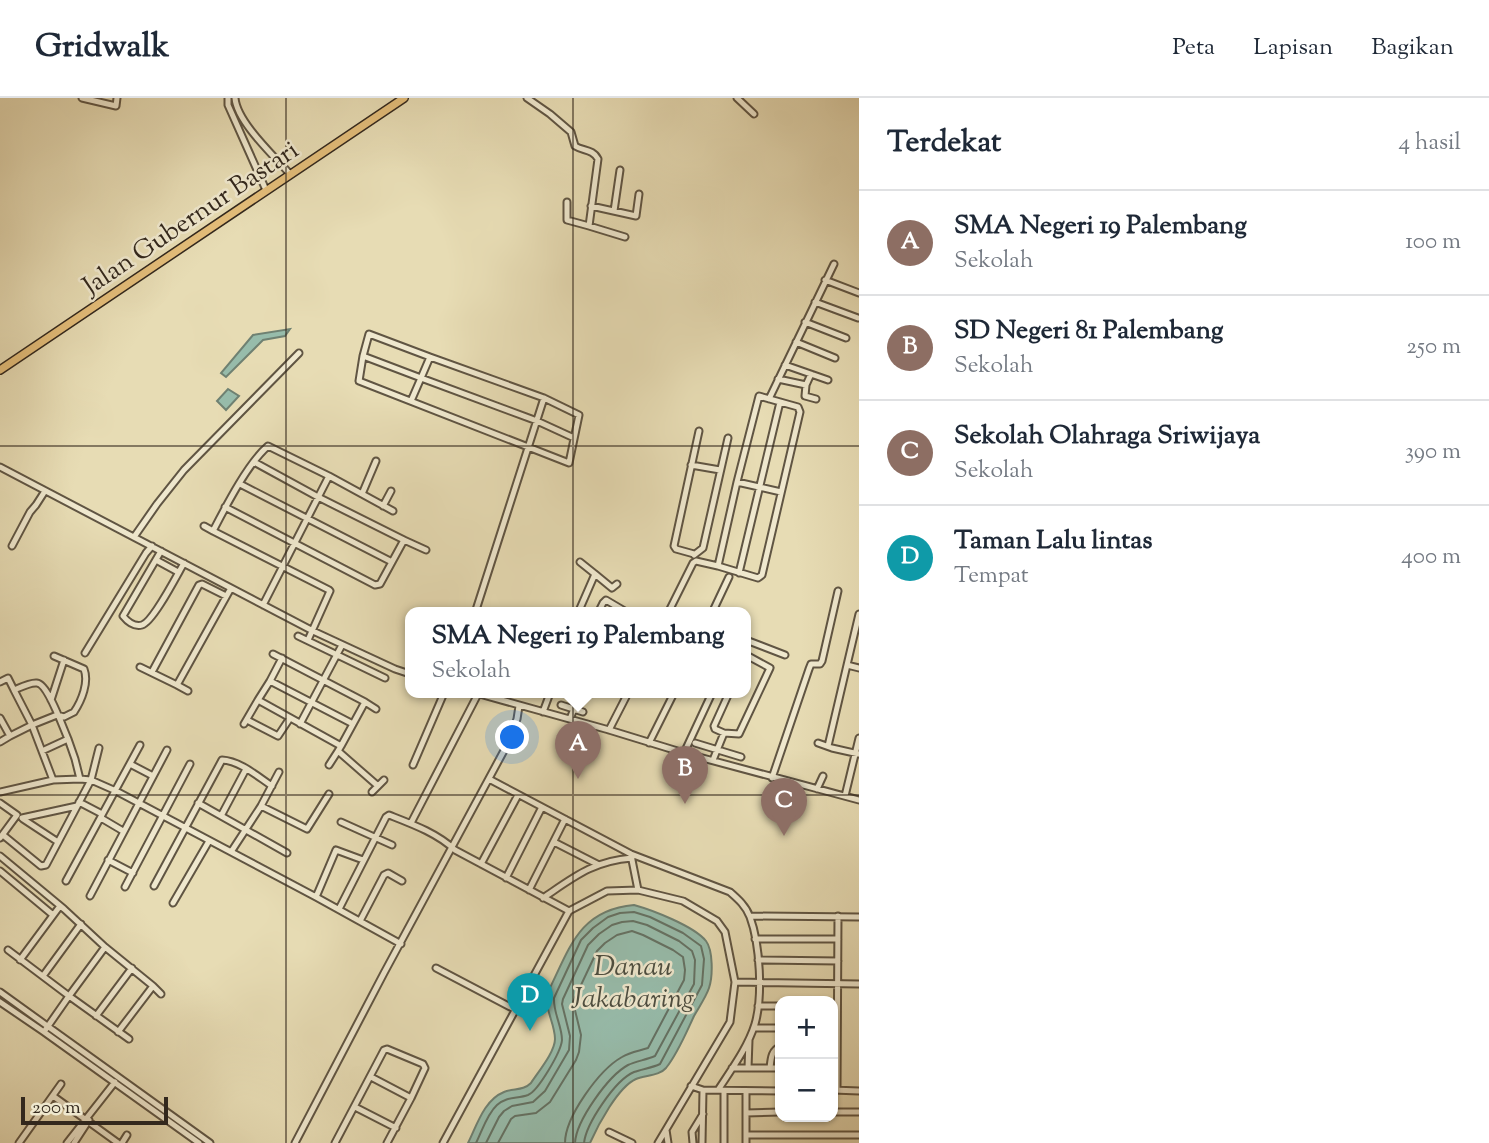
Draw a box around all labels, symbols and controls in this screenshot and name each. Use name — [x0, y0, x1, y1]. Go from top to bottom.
text: Gridwalk — [35, 24, 169, 72]
text: Peta — [1172, 31, 1215, 65]
text: Lapisan — [1253, 31, 1333, 65]
text: Bagikan — [1371, 31, 1454, 65]
text: Terdekat — [887, 122, 1001, 165]
text: 4 hasil — [1398, 127, 1461, 160]
street label: Jalan Gubernur Bastari — [74, 133, 307, 306]
text: SMA Negeri 19 Palembang — [954, 208, 1247, 245]
text: A — [901, 226, 919, 259]
text: 100 m — [1405, 226, 1461, 259]
text: Sekolah — [954, 245, 1033, 278]
text: SD Negeri 81 Palembang — [954, 313, 1224, 350]
text: B — [903, 331, 917, 364]
text: 250 m — [1406, 331, 1461, 364]
text: Sekolah — [954, 350, 1033, 383]
text: Sekolah Olahraga Sriwijaya — [954, 418, 1260, 455]
text: C — [901, 436, 919, 469]
text: 390 m — [1405, 436, 1461, 469]
text: Sekolah — [954, 455, 1033, 488]
text: Taman Lalu lintas — [954, 523, 1152, 560]
text: D — [901, 541, 919, 574]
text: 400 m — [1401, 541, 1461, 574]
text: Tempat — [954, 560, 1029, 593]
popup — [405, 607, 751, 698]
text: SMA Negeri 19 Palembang — [432, 618, 724, 655]
text: Sekolah — [432, 655, 511, 688]
your location — [495, 720, 529, 754]
pin: A — [555, 721, 601, 779]
pin: B — [662, 746, 708, 804]
pin: C — [761, 778, 807, 836]
water label: Danau Jakabaring — [570, 948, 695, 1020]
pin: D — [507, 973, 553, 1031]
map controls — [775, 996, 838, 1122]
button: + — [775, 996, 838, 1059]
button: − — [775, 1059, 838, 1122]
scale bar — [21, 1094, 168, 1126]
text: 200 m — [32, 1095, 81, 1122]

